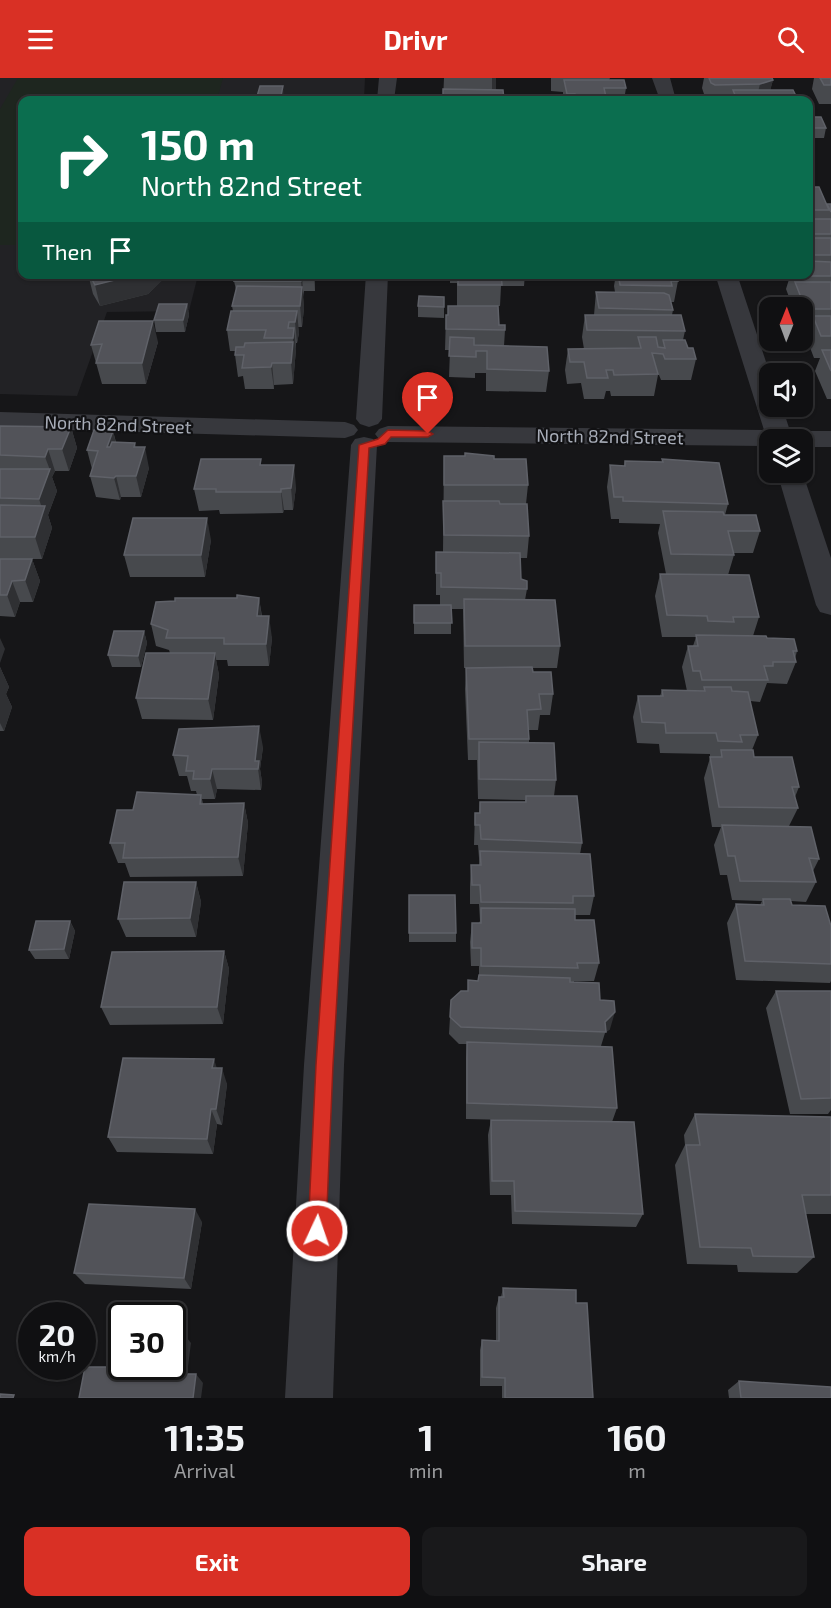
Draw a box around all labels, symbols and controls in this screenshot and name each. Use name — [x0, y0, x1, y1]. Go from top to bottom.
icon: menu — [24, 23, 57, 56]
text: Drivr — [383, 23, 448, 55]
icon: search — [774, 23, 807, 56]
text: 150 m — [141, 118, 255, 168]
icon: right — [42, 120, 120, 198]
text: North 82nd Street — [141, 169, 362, 201]
icon: arrive — [104, 234, 137, 267]
text: Then — [42, 238, 92, 264]
north arrow — [759, 297, 813, 351]
map controls — [759, 297, 813, 483]
button: sound — [759, 363, 813, 417]
pin — [402, 372, 453, 434]
icon: arrive — [411, 381, 444, 414]
street label: North 82nd Street — [44, 410, 192, 438]
street label: North 82nd Street — [536, 424, 684, 448]
button: layers — [759, 429, 813, 483]
position arrow — [285, 1199, 349, 1263]
speed limit sign: 30 — [108, 1302, 186, 1380]
text: 20 — [39, 1316, 75, 1352]
text: km/h — [38, 1347, 76, 1365]
text: 11:35 — [164, 1415, 245, 1458]
text: 1 — [418, 1415, 434, 1458]
text: 160 — [607, 1415, 667, 1458]
text: Arrival — [174, 1458, 235, 1482]
text: min — [409, 1458, 443, 1482]
text: m — [628, 1458, 646, 1482]
button: Exit — [24, 1527, 410, 1596]
button: Share — [422, 1527, 807, 1596]

